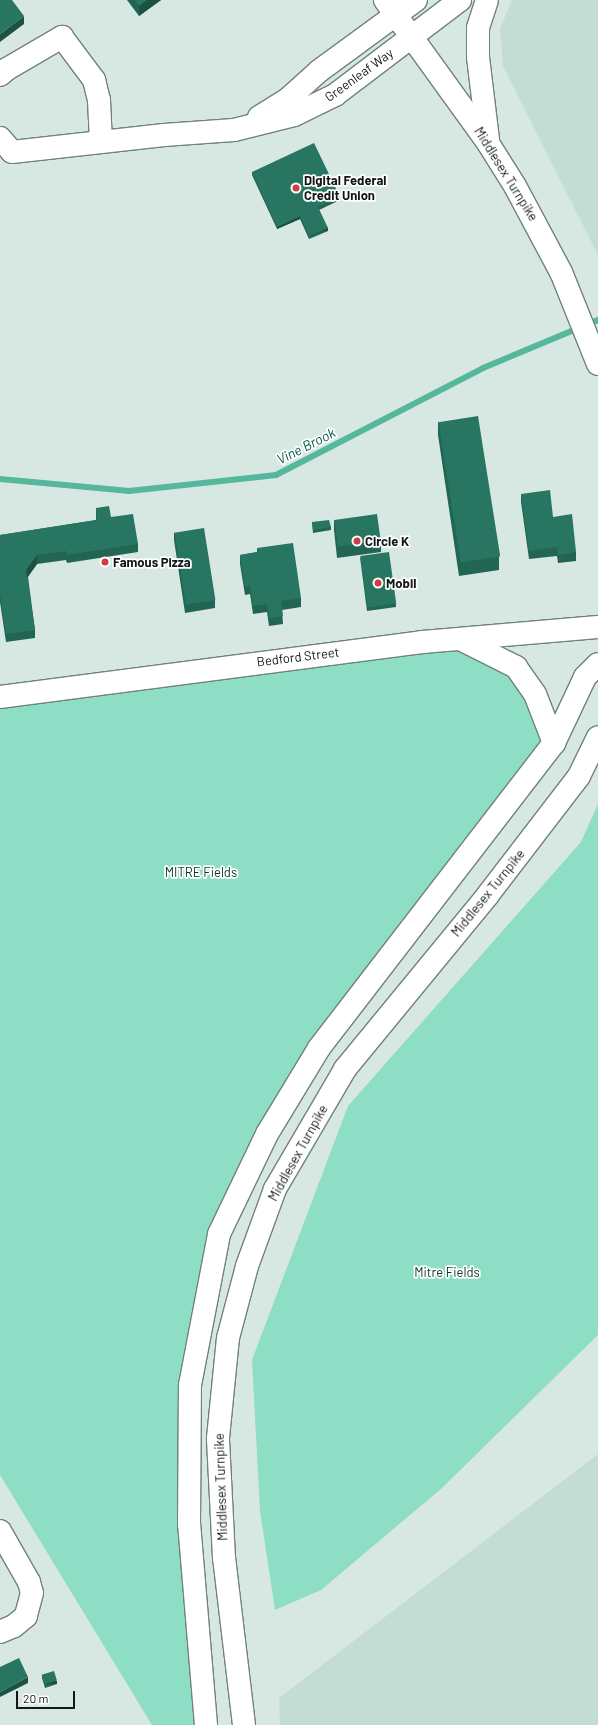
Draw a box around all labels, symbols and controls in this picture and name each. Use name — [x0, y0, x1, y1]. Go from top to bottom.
street label: Greenleaf Way — [322, 45, 396, 105]
street label: Middlesex Turnpike — [471, 124, 541, 224]
place label: Digital Federal Credit Union — [304, 173, 386, 204]
marker: Digital Federal Credit Union — [291, 183, 301, 193]
water label: Vine Brook — [274, 424, 338, 468]
place label: Circle K — [365, 533, 409, 549]
marker: Circle K — [352, 536, 362, 546]
place label: Famous Pizza — [113, 554, 191, 570]
marker: Famous Pizza — [100, 557, 110, 567]
place label: Mobil — [386, 575, 416, 591]
marker: Mobil — [373, 578, 383, 588]
street label: Bedford Street — [256, 644, 340, 670]
street label: Middlesex Turnpike — [448, 846, 528, 940]
park label: MITRE Fields — [165, 864, 237, 880]
street label: Middlesex Turnpike — [265, 1102, 331, 1204]
park label: Mitre Fields — [414, 1264, 480, 1280]
street label: Middlesex Turnpike — [211, 1433, 231, 1541]
scale bar — [18, 1683, 77, 1709]
text: 20 m — [23, 1691, 49, 1705]

